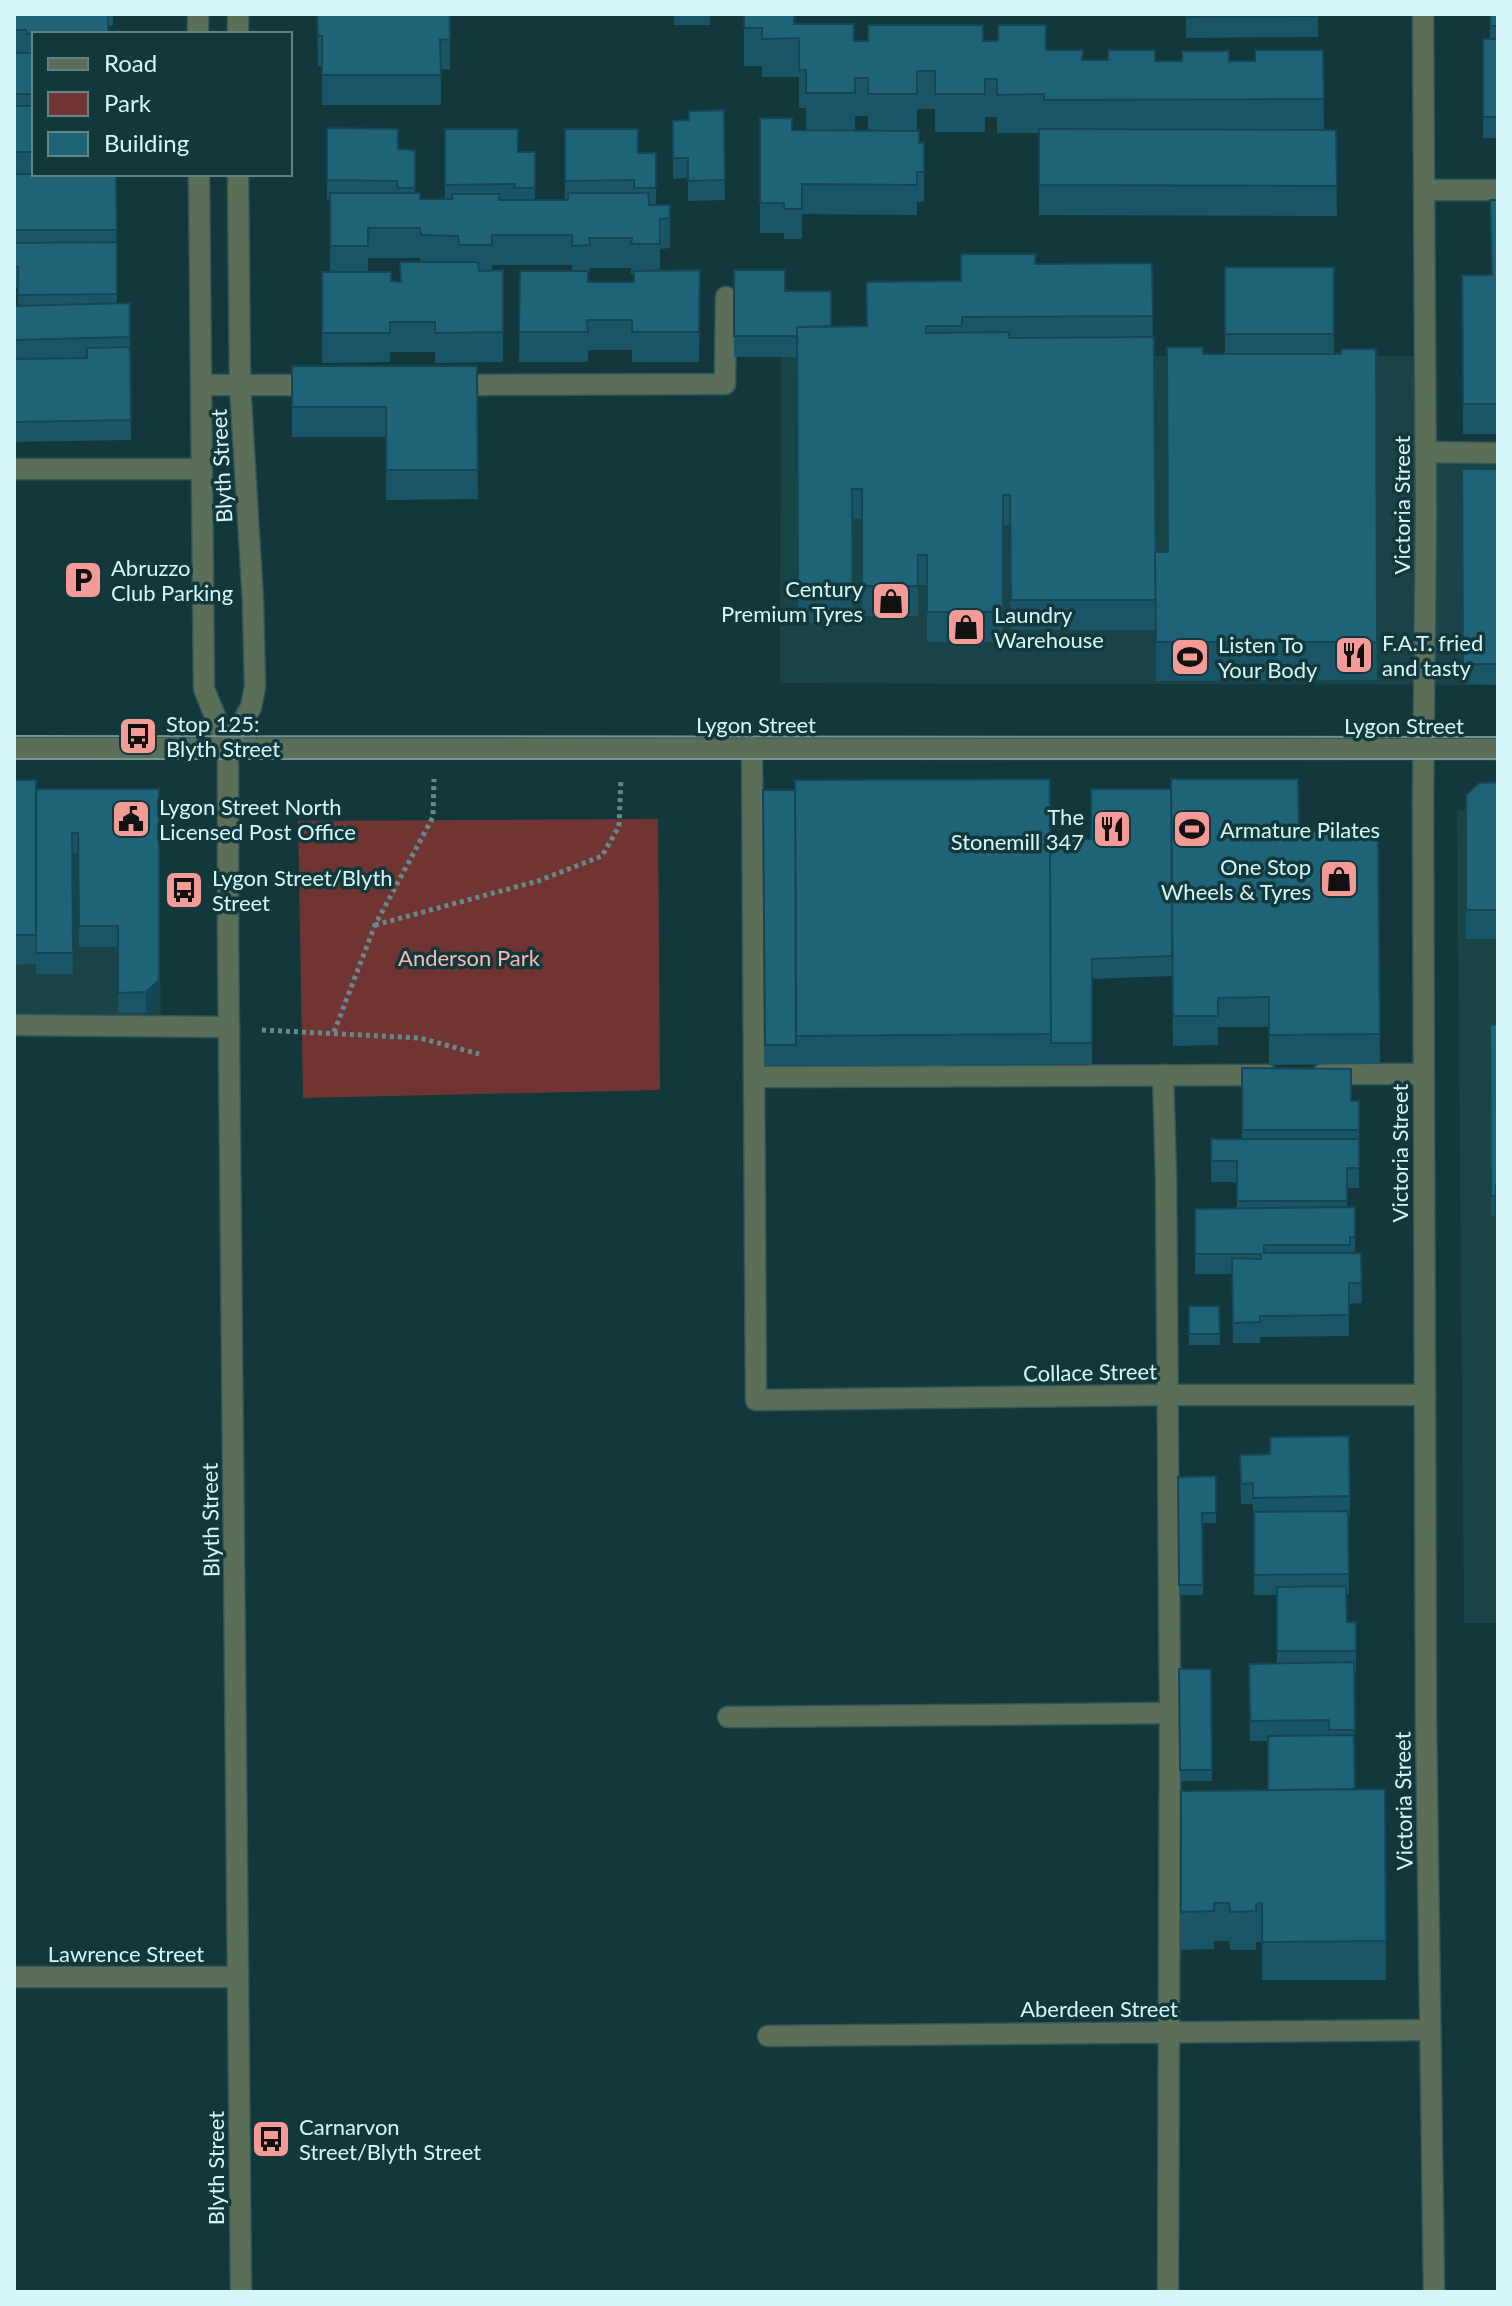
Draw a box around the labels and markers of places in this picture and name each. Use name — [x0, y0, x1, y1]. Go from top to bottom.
place label: Abruzzo Club Parking — [111, 554, 233, 606]
parking icon: Abruzzo Club Parking — [62, 559, 104, 601]
place label: Century Premium Tyres — [721, 575, 864, 627]
shop icon: Century Premium Tyres — [870, 580, 912, 622]
place label: Laundry Warehouse — [994, 601, 1104, 653]
shop icon: Laundry Warehouse — [945, 606, 987, 648]
place label: F.A.T. fried and tasty — [1382, 629, 1483, 681]
place label: Listen To Your Body — [1218, 631, 1318, 683]
restaurant icon: F.A.T. fried and tasty — [1333, 634, 1375, 676]
sports icon: Listen To Your Body — [1169, 636, 1211, 678]
place label: Stop 125: Blyth Street — [166, 710, 280, 762]
bus stop icon: Stop 125: Blyth Street — [117, 715, 159, 757]
place label: Lygon Street North Licensed Post Office — [159, 793, 356, 845]
public building icon: Lygon Street North Licensed Post Office — [110, 798, 152, 840]
place label: The Stonemill 347 — [951, 803, 1084, 855]
restaurant icon: The Stonemill 347 — [1091, 808, 1133, 850]
sports icon: Armature Pilates — [1171, 808, 1213, 850]
place label: Armature Pilates — [1220, 816, 1380, 843]
place label: One Stop Wheels & Tyres — [1161, 853, 1311, 905]
shop icon: One Stop Wheels & Tyres — [1318, 858, 1360, 900]
place label: Lygon Street/Blyth Street — [212, 864, 393, 916]
bus stop icon: Lygon Street/Blyth Street — [163, 869, 205, 911]
place label: Carnarvon Street/Blyth Street — [299, 2113, 481, 2165]
bus stop icon: Carnarvon Street/Blyth Street — [250, 2118, 292, 2160]

